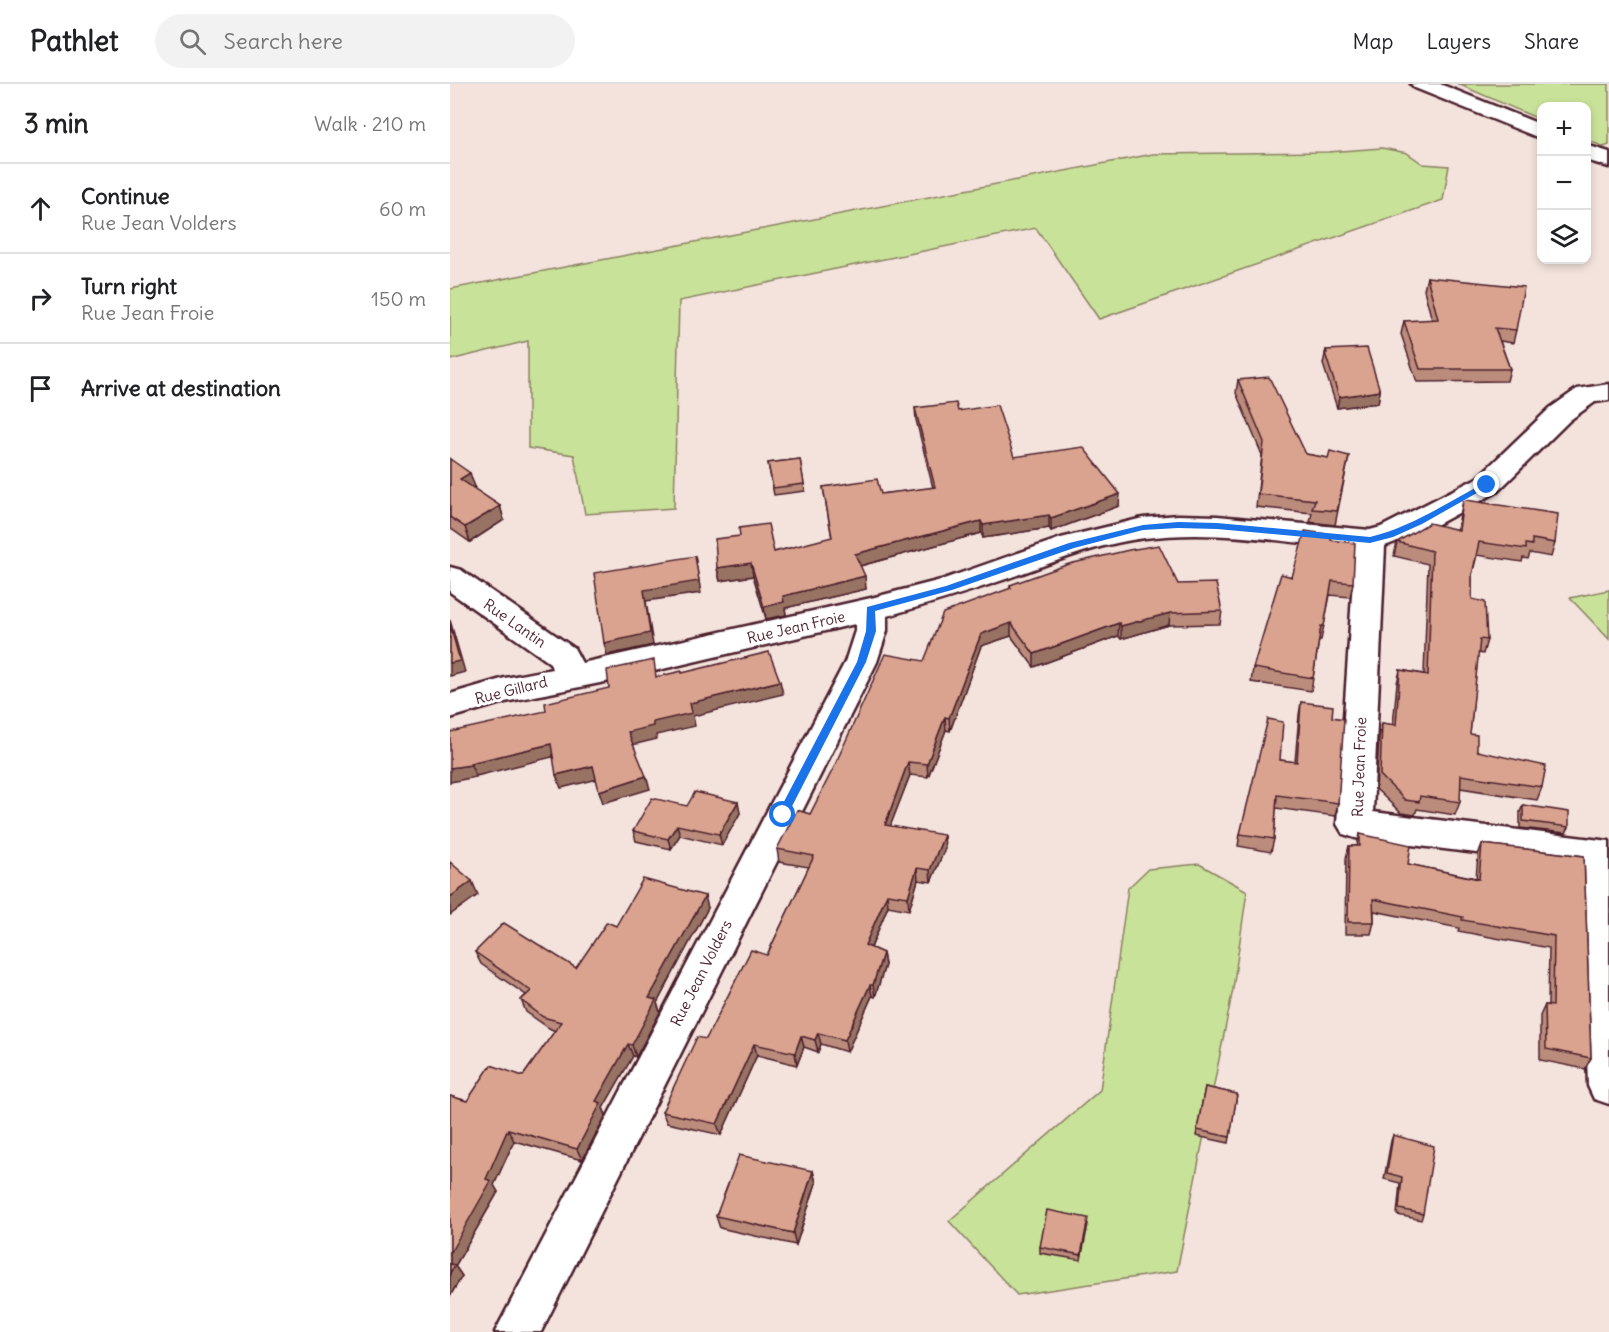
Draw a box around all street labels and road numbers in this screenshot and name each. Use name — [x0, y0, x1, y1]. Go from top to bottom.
street label: Rue Lantin — [480, 595, 550, 652]
street label: Rue Jean Froie — [745, 606, 847, 648]
street label: Rue Gillard — [473, 672, 549, 708]
street label: Rue Jean Froie — [1348, 717, 1370, 817]
street label: Rue Jean Volders — [666, 917, 736, 1029]

